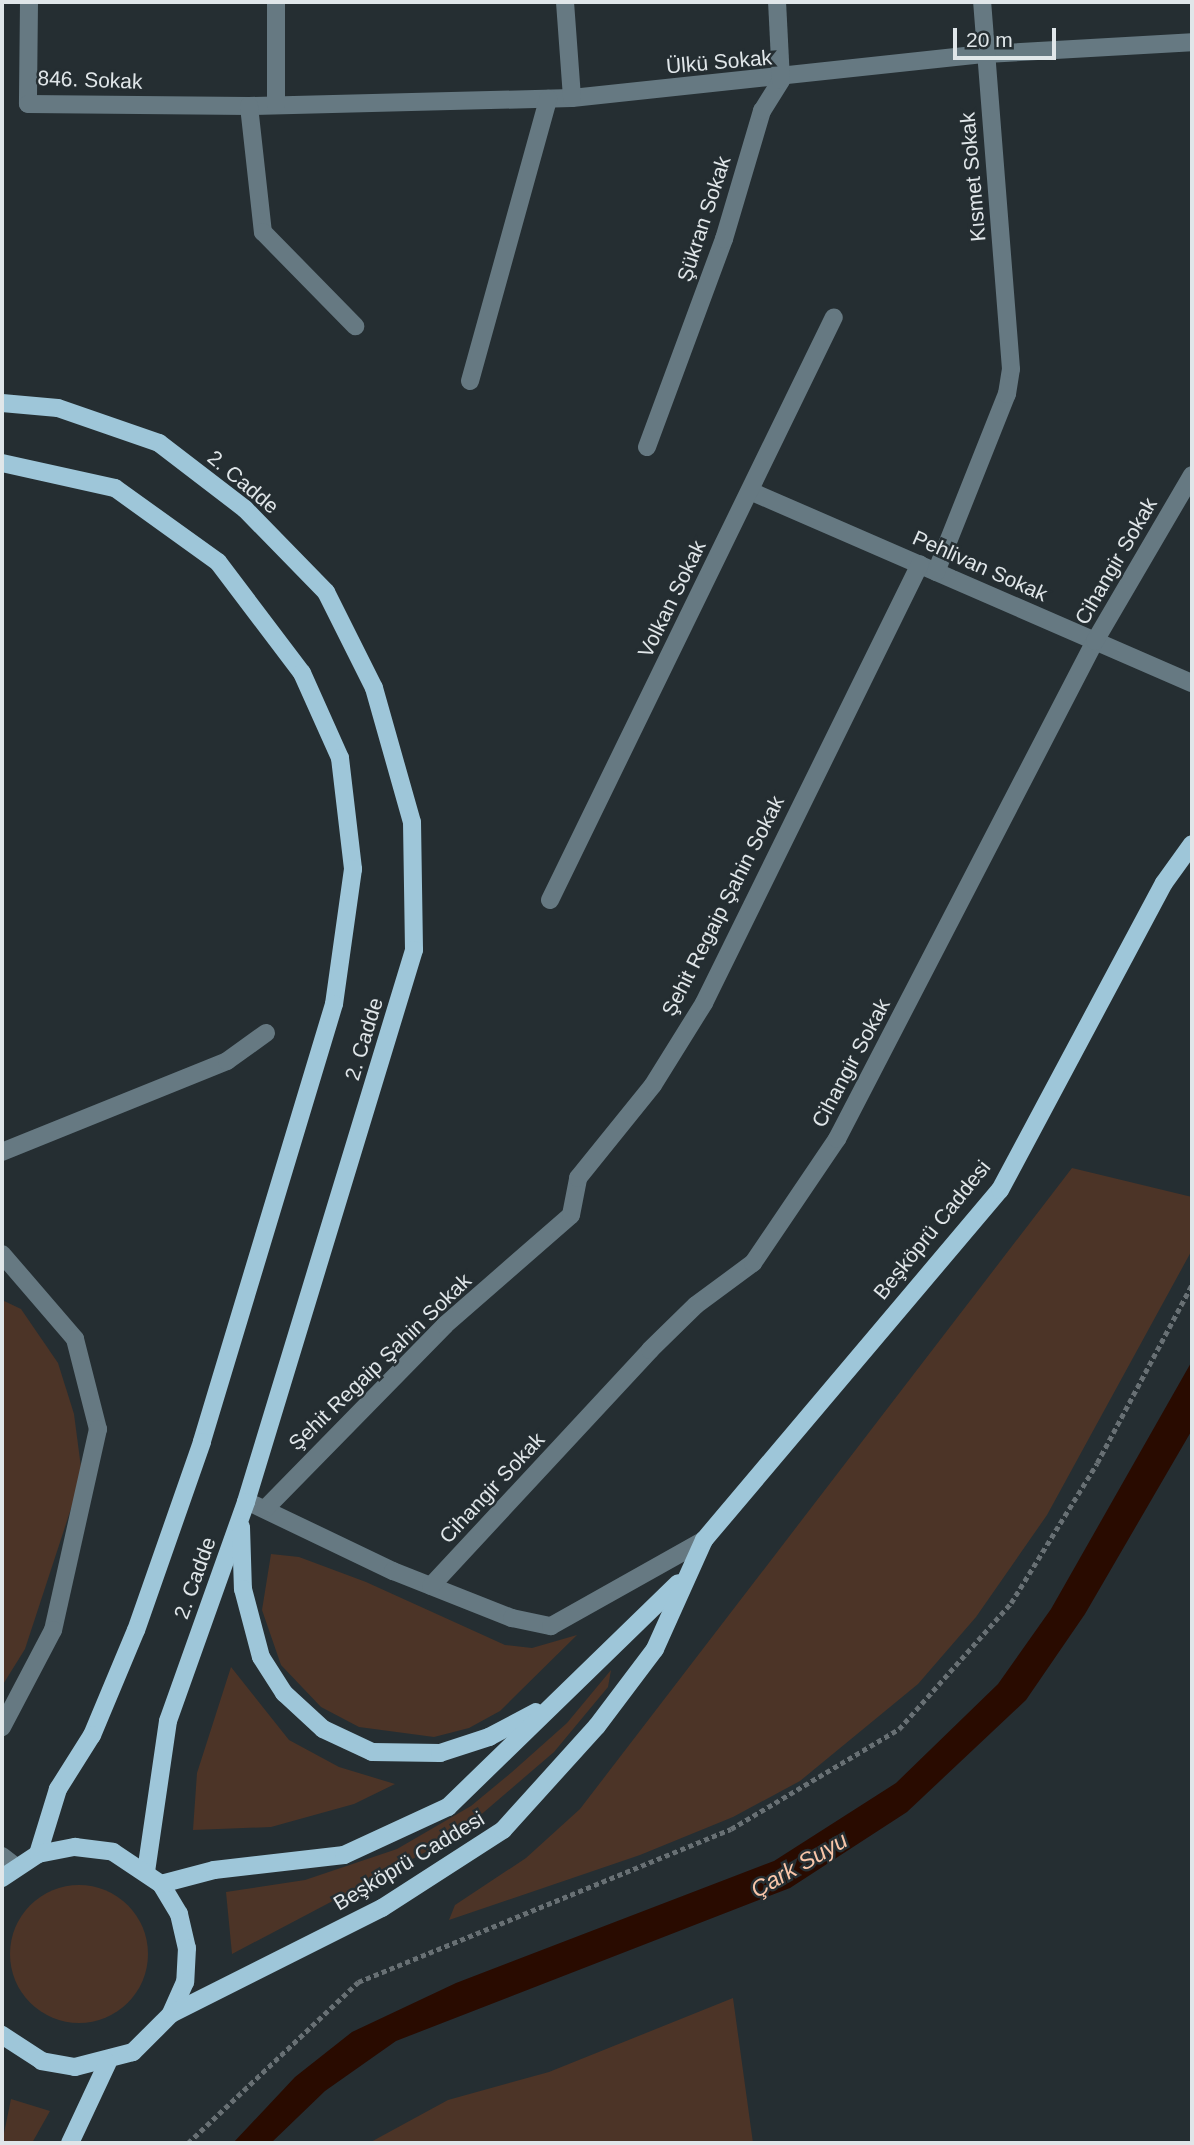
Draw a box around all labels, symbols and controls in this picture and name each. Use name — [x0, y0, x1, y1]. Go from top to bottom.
scale bar — [956, 14, 1059, 58]
text: 20 m — [966, 28, 1013, 51]
street label: Ülkü Sokak — [665, 45, 773, 79]
street label: 846. Sokak — [37, 66, 143, 94]
street label: Kısmet Sokak — [955, 111, 991, 243]
street label: Şükran Sokak — [672, 153, 736, 285]
street label: 2. Cadde — [202, 445, 284, 519]
street label: Cihangir Sokak — [1069, 493, 1163, 629]
street label: Pehlivan Sokak — [909, 525, 1051, 607]
street label: Volkan Sokak — [633, 536, 711, 662]
street label: Şehit Regaip Şahin Sokak — [656, 792, 790, 1020]
street label: Cihangir Sokak — [806, 994, 896, 1132]
street label: 2. Cadde — [339, 995, 389, 1083]
street label: Beşköprü Caddesi — [868, 1155, 996, 1305]
street label: Şehit Regaip Şahin Sokak — [283, 1268, 477, 1456]
street label: Cihangir Sokak — [434, 1427, 550, 1549]
street label: 2. Cadde — [169, 1534, 221, 1622]
street label: Beşköprü Caddesi — [329, 1806, 489, 1916]
water label: Çark Suyu — [746, 1826, 852, 1904]

